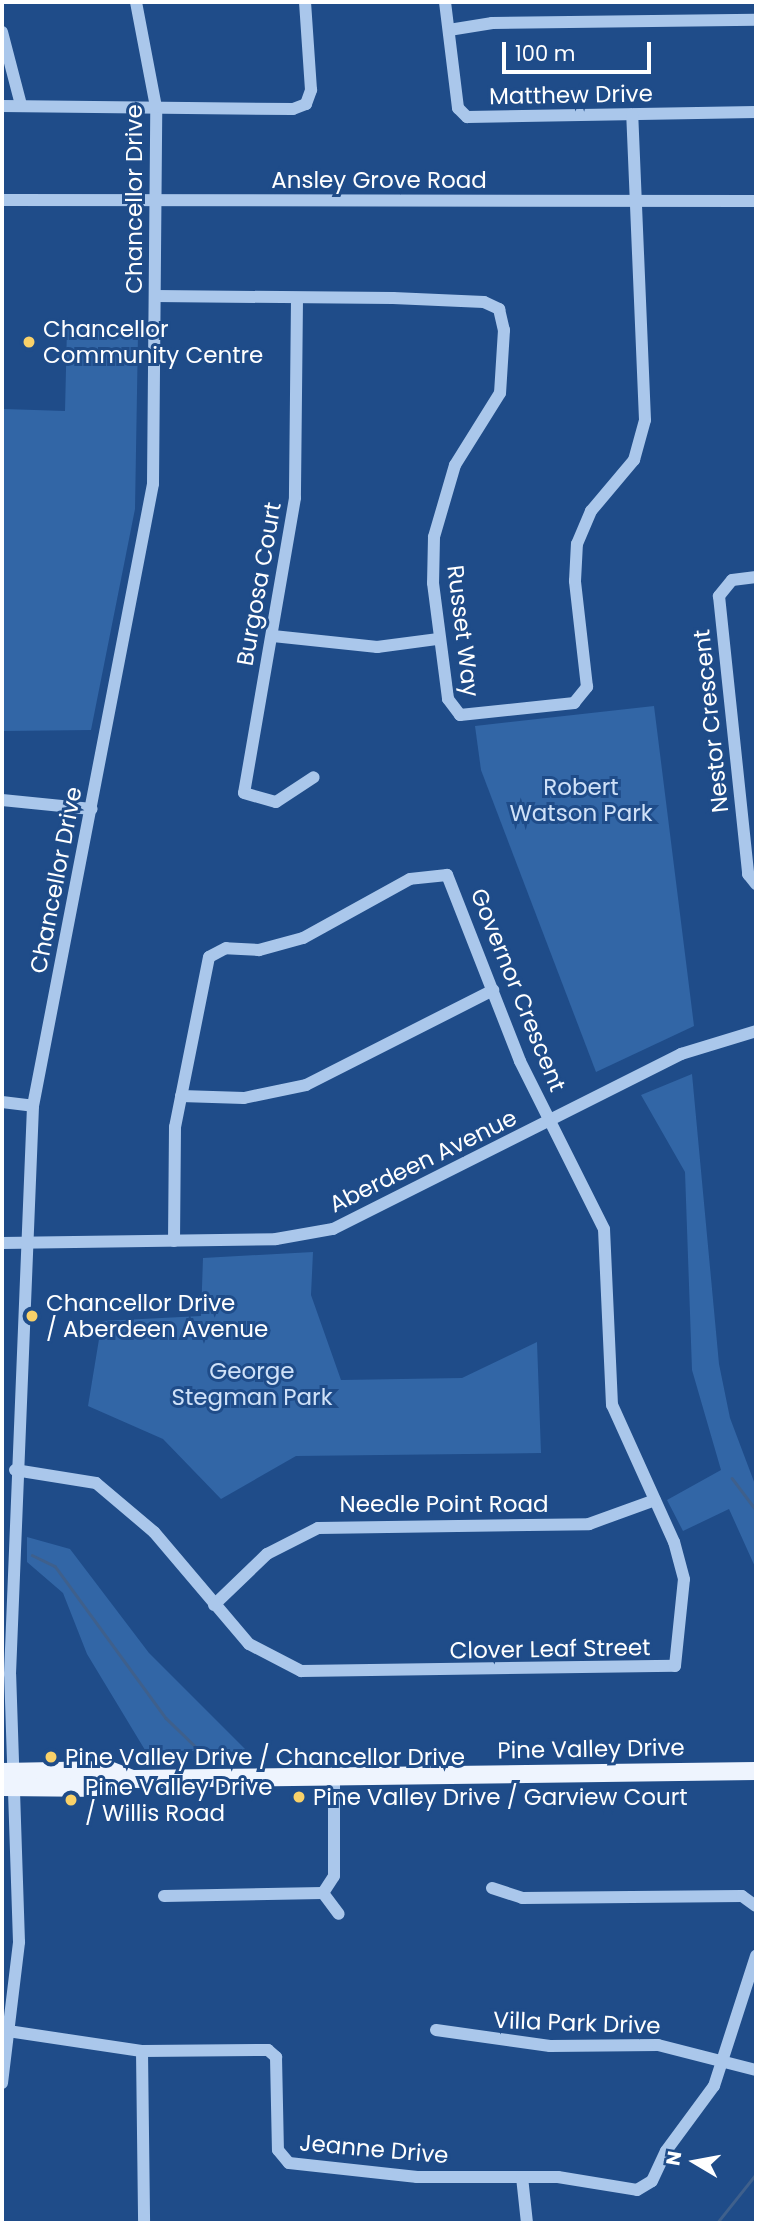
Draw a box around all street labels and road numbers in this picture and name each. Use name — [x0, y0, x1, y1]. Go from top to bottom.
street label: Matthew Drive — [489, 80, 653, 110]
street label: Chancellor Drive — [120, 104, 148, 294]
street label: Ansley Grove Road — [271, 166, 487, 194]
street label: Burgosa Court — [231, 500, 287, 668]
street label: Russet Way — [441, 564, 485, 698]
street label: Nestor Crescent — [688, 628, 734, 814]
street label: Chancellor Drive — [24, 784, 88, 976]
street label: Governor Crescent — [465, 884, 571, 1096]
street label: Aberdeen Avenue — [325, 1104, 521, 1218]
street label: Needle Point Road — [339, 1490, 549, 1518]
street label: Clover Leaf Street — [449, 1633, 651, 1665]
street label: Pine Valley Drive — [497, 1734, 685, 1764]
street label: Villa Park Drive — [493, 2006, 661, 2040]
street label: Jeanne Drive — [298, 2129, 450, 2169]

